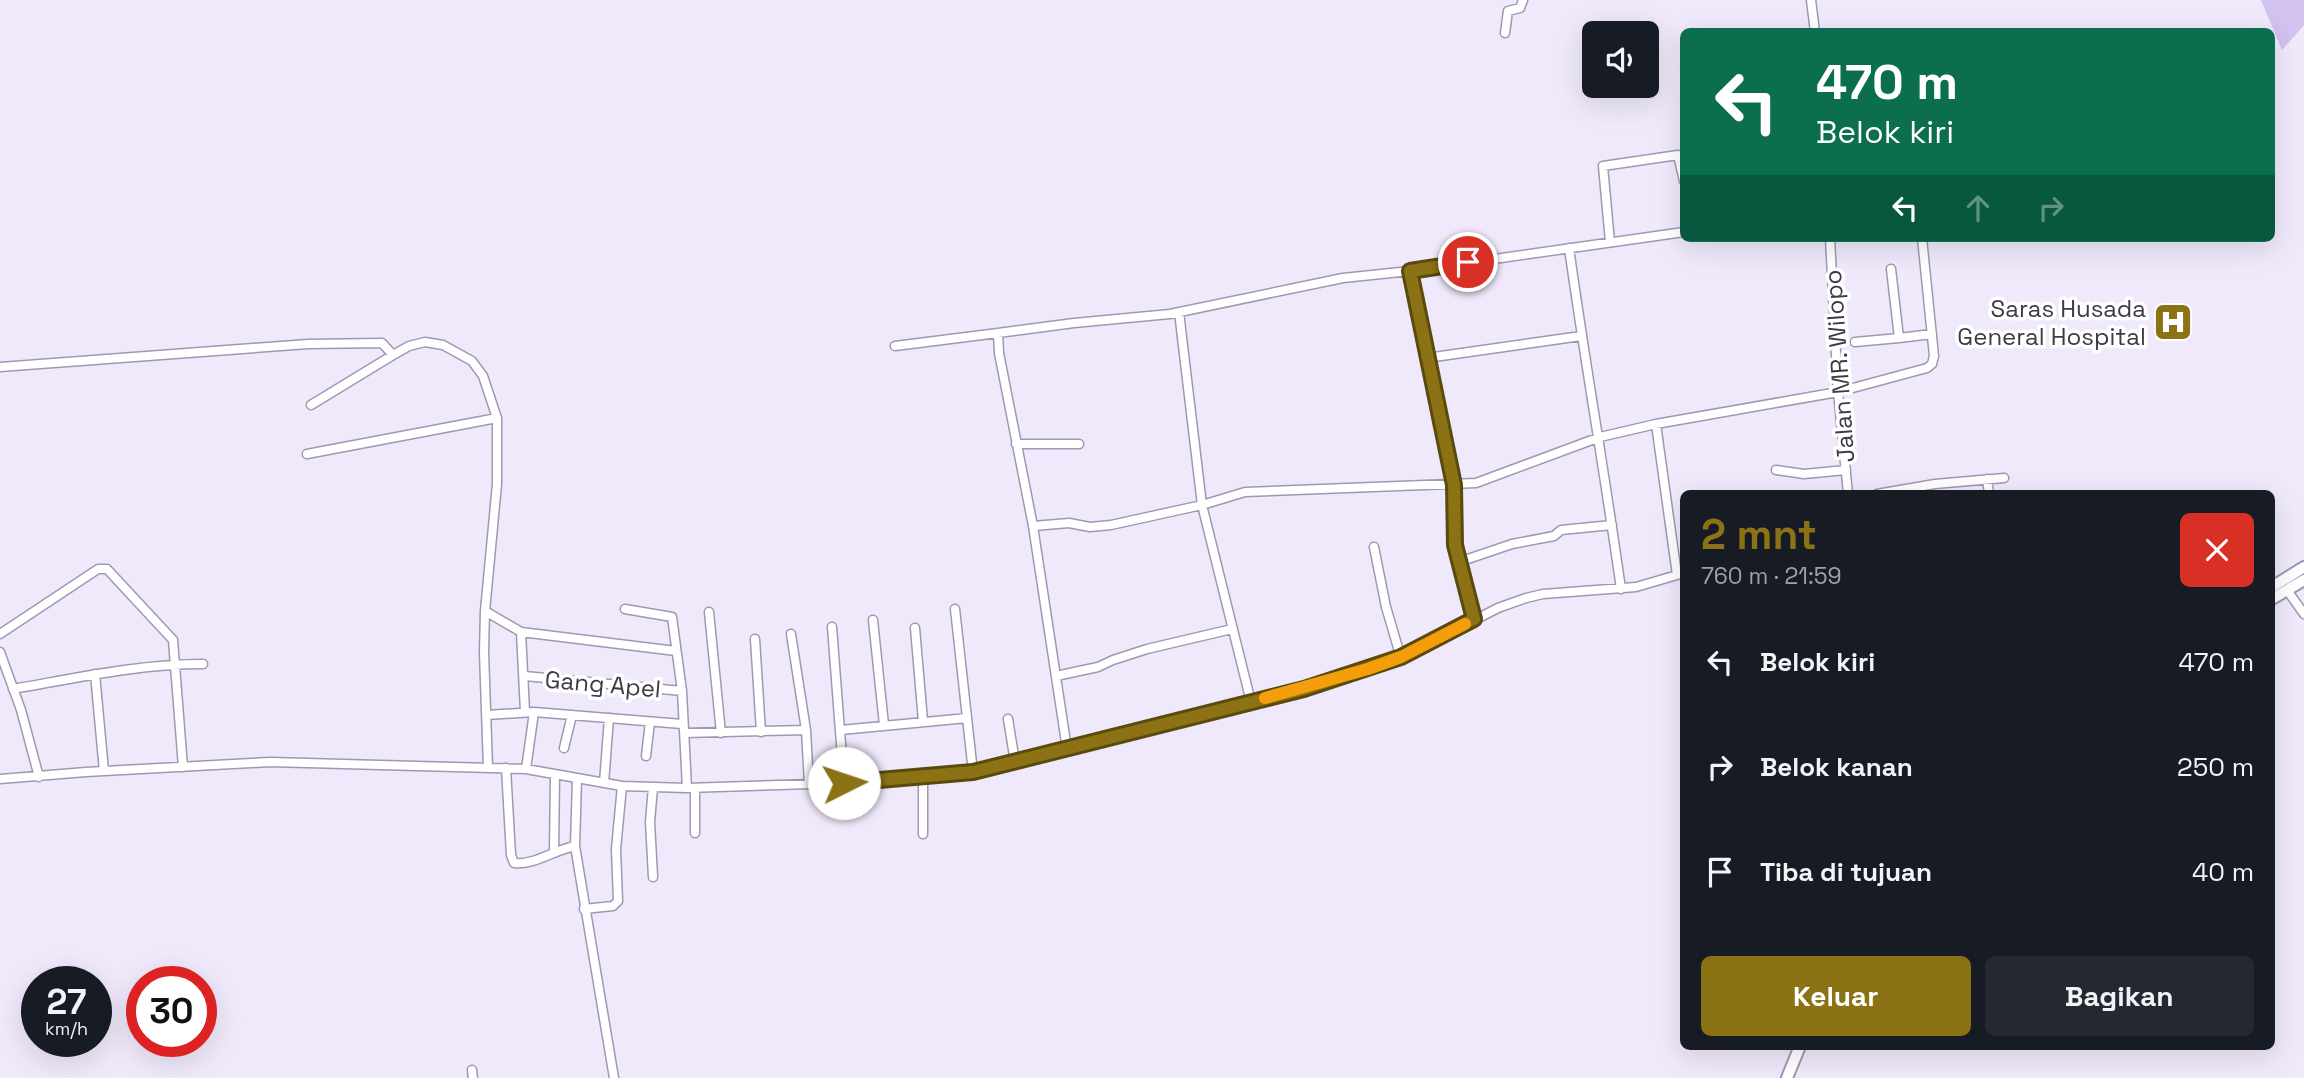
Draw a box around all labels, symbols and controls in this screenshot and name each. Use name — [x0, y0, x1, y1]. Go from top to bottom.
map controls — [1582, 21, 1659, 98]
button: sound — [1582, 21, 1659, 98]
text: 470 m — [1816, 51, 1958, 113]
icon: left — [1701, 56, 1792, 147]
text: Belok kiri — [1816, 112, 1954, 152]
icon: left — [1886, 189, 1924, 227]
icon: ahead — [1959, 189, 1997, 227]
icon: right — [2032, 189, 2070, 227]
pin — [1438, 232, 1498, 292]
icon: arrive — [1449, 243, 1487, 281]
street label: Jalan MR. Wilopo — [1817, 269, 1861, 463]
place label: Saras Husada General Hospital — [1957, 293, 2146, 352]
hospital icon: Saras Husada General Hospital — [2152, 301, 2194, 343]
text: 2 mnt — [1701, 508, 1817, 561]
button: close — [2180, 513, 2254, 587]
text: 760 m · 21:59 — [1701, 561, 1842, 591]
icon: left — [1701, 643, 1739, 681]
text: Belok kiri — [1760, 645, 1875, 679]
text: 470 m — [2178, 645, 2254, 679]
street label: Gang Apel — [544, 663, 662, 705]
position arrow — [807, 746, 881, 820]
icon: right — [1701, 748, 1739, 786]
text: Belok kanan — [1760, 750, 1913, 784]
text: 250 m — [2177, 750, 2254, 784]
icon: arrive — [1701, 853, 1739, 891]
text: Tiba di tujuan — [1760, 855, 1932, 889]
text: 40 m — [2192, 855, 2254, 889]
button: Keluar — [1701, 956, 1971, 1036]
button: Bagikan — [1985, 956, 2254, 1036]
speed limit sign: 30 — [126, 966, 217, 1057]
text: 27 — [47, 980, 86, 1024]
text: km/h — [45, 1017, 88, 1040]

